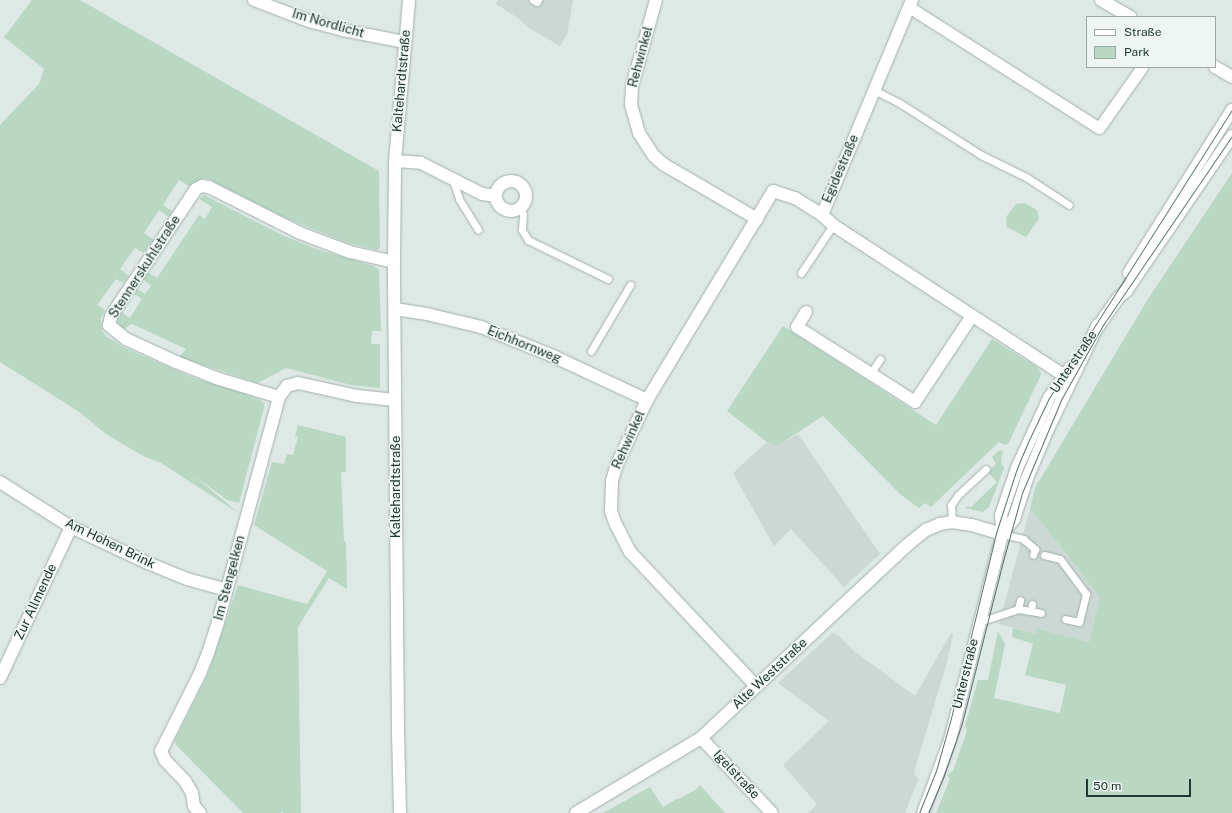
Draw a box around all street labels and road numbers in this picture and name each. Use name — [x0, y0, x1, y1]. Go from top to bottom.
street label: Im Nordlicht — [290, 6, 366, 42]
street label: Rehwinkel — [625, 25, 657, 89]
street label: Kaltehardtstraße — [390, 29, 414, 133]
street label: Egidestraße — [820, 132, 862, 206]
street label: Stennerskuhlstraße — [106, 213, 184, 321]
street label: Eichhornweg — [485, 323, 563, 367]
street label: Unterstraße — [1047, 328, 1101, 396]
street label: Rehwinkel — [609, 408, 649, 472]
street label: Kaltehardtstraße — [388, 436, 404, 538]
street label: Am Hohen Brink — [62, 515, 158, 573]
street label: Im Stengelken — [211, 534, 249, 622]
street label: Zur Allmende — [12, 561, 60, 643]
street label: Alte Weststraße — [729, 635, 811, 713]
street label: Unterstraße — [950, 637, 982, 711]
street label: Igelstraße — [709, 747, 763, 803]

